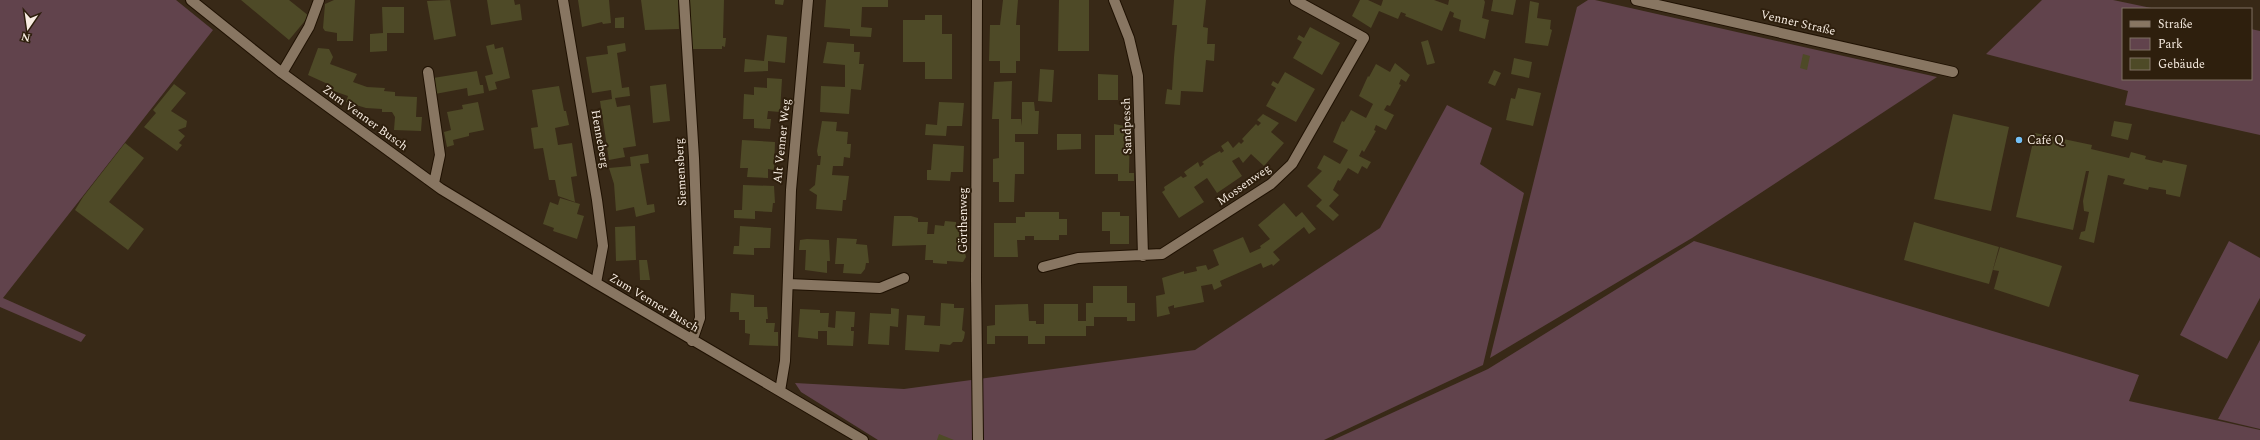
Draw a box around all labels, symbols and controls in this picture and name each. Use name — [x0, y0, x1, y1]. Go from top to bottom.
street label: Venner Straße — [1759, 5, 1837, 41]
north arrow — [8, 8, 48, 48]
legend — [2122, 8, 2252, 80]
text: Straße — [2158, 15, 2193, 34]
text: N — [20, 28, 32, 47]
text: Park — [2158, 35, 2183, 54]
text: Gebäude — [2158, 55, 2205, 74]
street label: Zum Venner Busch — [318, 80, 412, 156]
street label: Sandpesch — [1117, 97, 1137, 155]
street label: Alt Venner Weg — [768, 98, 796, 184]
street label: Henneberg — [586, 108, 614, 170]
place label: Café Q — [2027, 131, 2064, 150]
marker: Café Q — [2014, 135, 2024, 145]
street label: Siemensberg — [670, 138, 692, 206]
street label: Mossenweg — [1213, 159, 1275, 211]
street label: Görthenweg — [954, 187, 973, 253]
street label: Zum Venner Busch — [605, 269, 703, 337]

